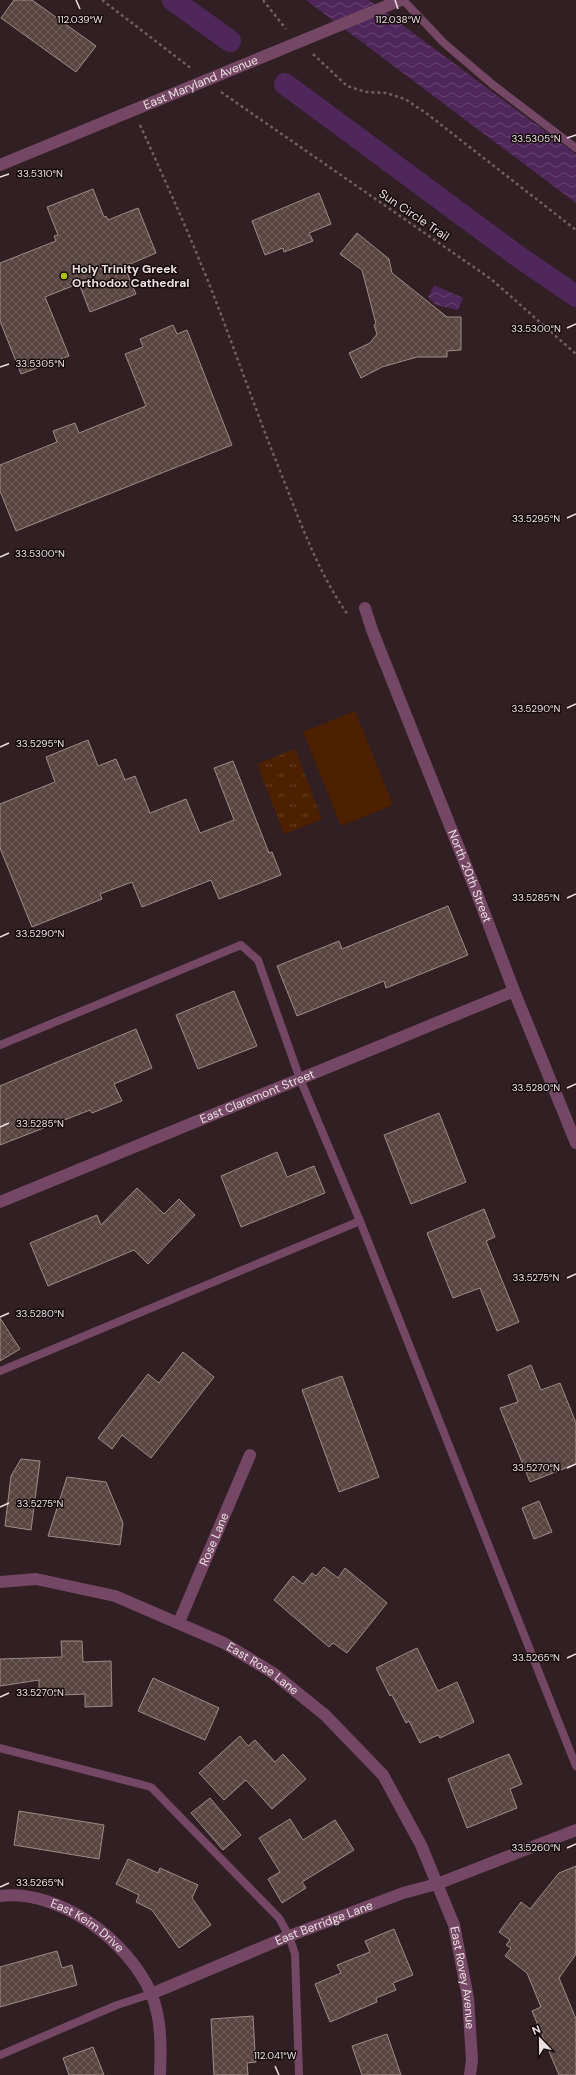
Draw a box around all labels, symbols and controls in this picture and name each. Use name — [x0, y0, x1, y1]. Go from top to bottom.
text: 112.039°W — [57, 13, 103, 26]
text: 112.038°W — [375, 13, 421, 26]
street label: East Maryland Avenue — [141, 52, 260, 113]
text: 33.5305°N — [511, 132, 561, 145]
text: 33.5310°N — [17, 167, 63, 180]
street label: Sun Circle Trail — [376, 186, 452, 244]
place label: Holy Trinity Greek Orthodox Cathedral — [72, 261, 189, 291]
marker: Holy Trinity Greek Orthodox Cathedral — [59, 271, 69, 281]
text: 33.5300°N — [511, 322, 561, 335]
text: 33.5305°N — [15, 357, 65, 370]
text: 33.5295°N — [512, 512, 560, 525]
text: 33.5300°N — [15, 547, 65, 560]
text: 33.5290°N — [512, 702, 561, 715]
text: 33.5295°N — [16, 737, 64, 750]
street label: North 20th Street — [444, 827, 495, 925]
text: 33.5285°N — [512, 891, 560, 904]
text: 33.5290°N — [16, 927, 65, 940]
street label: East Claremont Street — [197, 1066, 317, 1127]
text: 33.5280°N — [512, 1081, 560, 1094]
text: 33.5285°N — [16, 1117, 64, 1130]
text: 33.5275°N — [513, 1271, 559, 1284]
text: 33.5280°N — [16, 1307, 64, 1320]
text: 33.5270°N — [512, 1461, 560, 1474]
text: 33.5275°N — [17, 1497, 63, 1510]
street label: Rose Lane — [196, 1510, 233, 1568]
street label: East Rose Lane — [224, 1639, 302, 1699]
text: 33.5265°N — [512, 1651, 560, 1664]
text: 33.5270°N — [16, 1686, 64, 1699]
text: 33.5260°N — [512, 1841, 561, 1854]
text: 33.5265°N — [16, 1876, 64, 1889]
street label: East Keim Drive — [48, 1895, 128, 1956]
street label: East Berridge Lane — [273, 1897, 375, 1949]
street label: East Rovey Avenue — [446, 1925, 478, 2030]
north arrow — [520, 2019, 560, 2059]
text: N — [530, 2022, 543, 2038]
text: 112.041°W — [254, 2049, 297, 2062]

